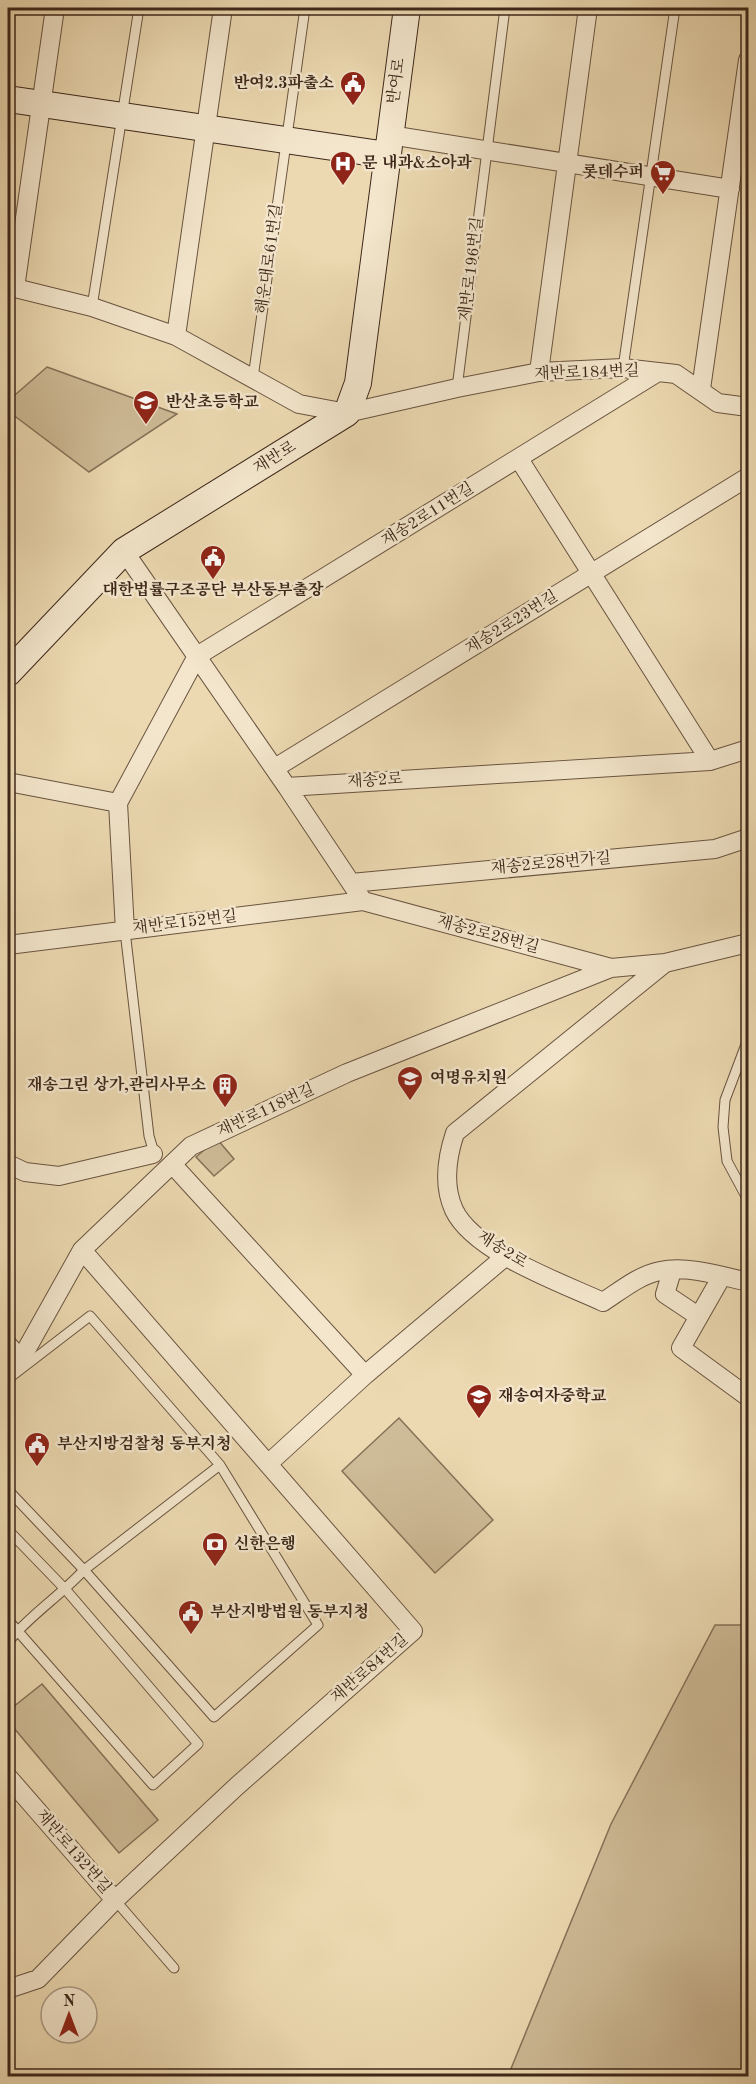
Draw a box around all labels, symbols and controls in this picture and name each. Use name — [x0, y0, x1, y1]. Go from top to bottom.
street label: 반여로 — [385, 56, 408, 105]
public building icon: 반여2.3파출소 — [338, 69, 368, 107]
place label: 반여2.3파출소 — [234, 73, 335, 92]
hospital icon: 문 내과&소아과 — [328, 149, 358, 187]
place label: 문 내과&소아과 — [362, 153, 472, 172]
supermarket icon: 롯데수퍼 — [648, 158, 678, 196]
place label: 롯데수퍼 — [582, 162, 644, 181]
street label: 해운대로61번길 — [253, 203, 286, 315]
street label: 재반로196번길 — [457, 216, 486, 322]
street label: 재반로184번길 — [534, 362, 640, 383]
school or university icon: 반산초등학교 — [131, 388, 161, 426]
place label: 반산초등학교 — [166, 392, 259, 411]
street label: 재반로 — [251, 438, 299, 477]
street label: 재송2로11번길 — [378, 479, 477, 550]
public building icon: 대한법률구조공단 부산동부출장 — [198, 543, 228, 581]
place label: 대한법률구조공단 부산동부출장 — [103, 580, 324, 599]
street label: 재송2로23번길 — [462, 587, 561, 658]
street label: 재송2로 — [347, 770, 404, 790]
street label: 재송2로28번가길 — [490, 849, 612, 877]
street label: 재반로152번길 — [132, 908, 238, 937]
street label: 재송2로28번길 — [435, 912, 541, 956]
school or university icon: 여명유치원 — [395, 1064, 425, 1102]
place label: 여명유치원 — [430, 1068, 507, 1087]
building icon: 재송그린 상가,관리사무소 — [210, 1071, 240, 1109]
place label: 재송그린 상가,관리사무소 — [27, 1075, 207, 1094]
street label: 재반로118번길 — [215, 1081, 317, 1140]
street label: 재송2로 — [474, 1227, 531, 1272]
school or university icon: 재송여자중학교 — [464, 1382, 494, 1420]
place label: 재송여자중학교 — [498, 1386, 607, 1405]
public building icon: 부산지방검찰청 동부지청 — [22, 1430, 52, 1468]
place label: 부산지방검찰청 동부지청 — [57, 1434, 232, 1453]
bank icon: 신한은행 — [200, 1530, 230, 1568]
place label: 신한은행 — [234, 1534, 296, 1553]
public building icon: 부산지방법원 동부지청 — [176, 1598, 206, 1636]
place label: 부산지방법원 동부지청 — [210, 1602, 369, 1621]
street label: 재반로84번길 — [328, 1631, 411, 1706]
street label: 재반로132번길 — [32, 1806, 114, 1897]
north arrow — [39, 1985, 99, 2045]
text: N — [63, 1994, 76, 2010]

